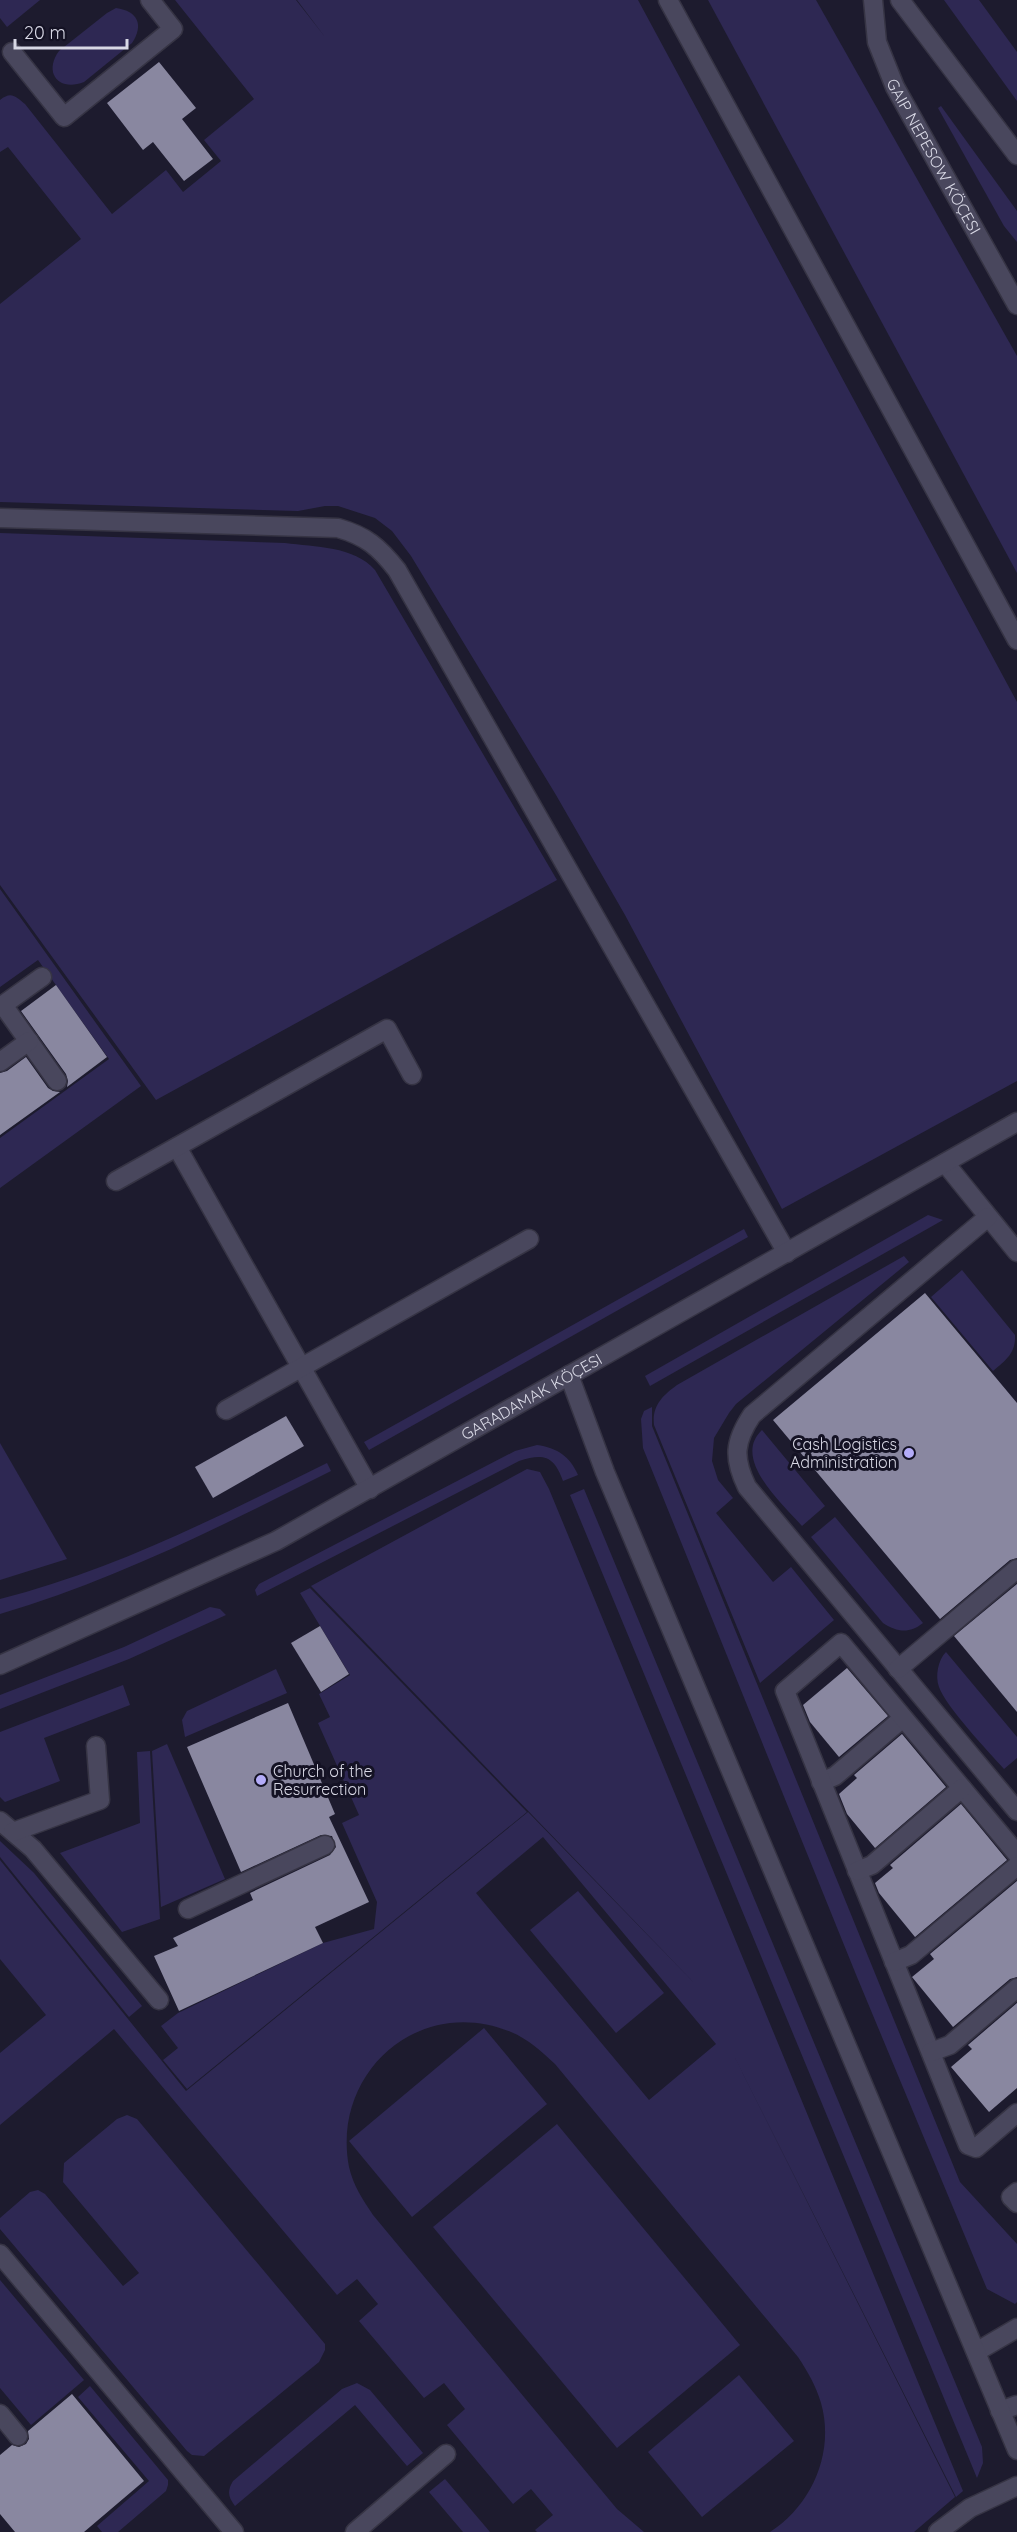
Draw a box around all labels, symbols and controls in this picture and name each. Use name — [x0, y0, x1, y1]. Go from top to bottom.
scale bar — [15, 12, 128, 50]
text: 20 m — [24, 21, 66, 44]
street label: GAIP NEPESOW KÖÇESI — [883, 75, 985, 238]
street label: GARADAMAK KÖÇESI — [457, 1349, 605, 1444]
place label: Cash Logistics Administration — [790, 1434, 897, 1472]
marker: Cash Logistics Administration — [902, 1446, 916, 1460]
place label: Church of the Resurrection — [273, 1761, 373, 1799]
marker: Church of the Resurrection — [254, 1773, 268, 1787]

